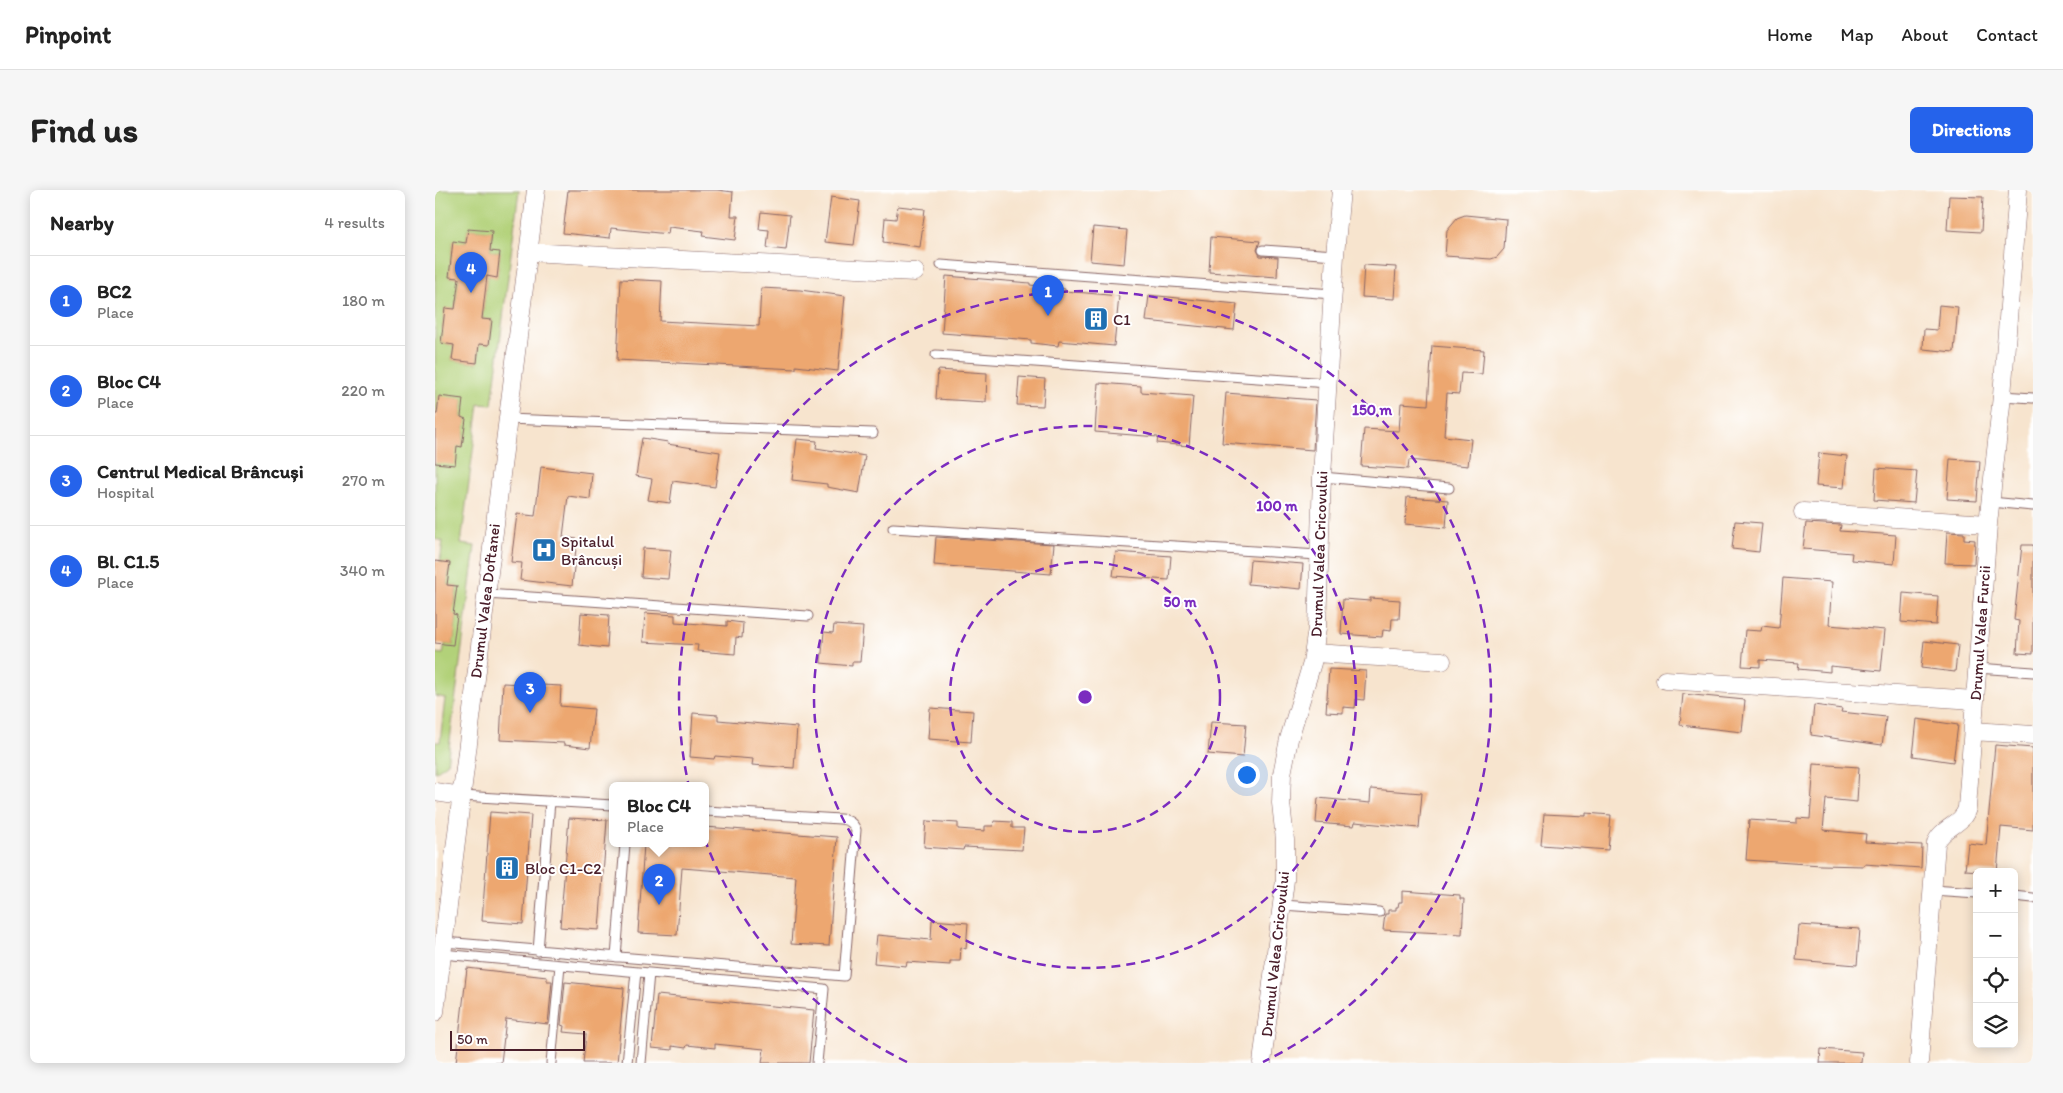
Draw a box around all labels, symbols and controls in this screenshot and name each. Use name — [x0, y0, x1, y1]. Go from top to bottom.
text: Pinpoint — [25, 20, 111, 49]
text: Home — [1767, 24, 1813, 46]
text: Map — [1841, 24, 1874, 46]
text: About — [1902, 24, 1948, 46]
text: Contact — [1976, 24, 2038, 46]
button: Directions — [1910, 107, 2033, 153]
text: Find us — [30, 109, 138, 151]
text: Nearby — [50, 210, 114, 235]
text: 4 results — [324, 213, 385, 232]
pin: 4 — [455, 252, 487, 293]
pin: 1 — [1032, 275, 1064, 316]
text: BC2 — [97, 280, 132, 303]
text: 1 — [62, 291, 70, 310]
text: 180 m — [342, 291, 385, 310]
text: Place — [97, 303, 134, 322]
building icon: C1 — [1083, 306, 1109, 332]
place label: C1 — [1113, 310, 1131, 329]
text: Bloc C4 — [97, 370, 161, 393]
text: 2 — [62, 381, 70, 400]
text: 220 m — [341, 381, 385, 400]
text: Place — [97, 393, 134, 412]
text: 150 m — [1352, 401, 1392, 419]
text: Centrul Medical Brâncuși — [97, 460, 304, 483]
street label: Drumul Valea Cricovului — [1307, 470, 1331, 638]
text: 3 — [62, 471, 70, 490]
text: 270 m — [342, 471, 385, 490]
text: Hospital — [97, 483, 154, 502]
text: 100 m — [1256, 497, 1298, 515]
street label: Drumul Valea Doftanei — [466, 522, 504, 680]
place label: Spitalul Brâncuși — [561, 532, 622, 569]
hospital icon: Spitalul Brâncuși — [531, 537, 557, 563]
text: Bl. C1.5 — [97, 550, 159, 573]
text: 4 — [61, 561, 71, 580]
text: 340 m — [340, 561, 385, 580]
street label: Drumul Valea Furcii — [1966, 565, 1994, 701]
text: Place — [97, 573, 134, 592]
text: 50 m — [1163, 593, 1197, 611]
pin: 3 — [514, 672, 546, 713]
centre of rings — [1076, 688, 1094, 706]
your location — [1234, 762, 1260, 788]
popup — [609, 782, 709, 847]
text: Bloc C4 — [627, 794, 691, 817]
text: Place — [627, 817, 664, 836]
building icon: Bloc C1-C2 — [494, 855, 520, 881]
place label: Bloc C1-C2 — [525, 859, 602, 878]
pin: 2 — [643, 864, 675, 905]
map controls — [1973, 868, 2018, 1048]
button: + — [1973, 868, 2018, 913]
street label: Drumul Valea Cricovului — [1257, 870, 1293, 1038]
button: − — [1973, 913, 2018, 958]
button: locate — [1973, 958, 2018, 1003]
button: layers — [1973, 1003, 2018, 1048]
scale bar — [450, 1028, 585, 1051]
text: 50 m — [457, 1031, 488, 1048]

